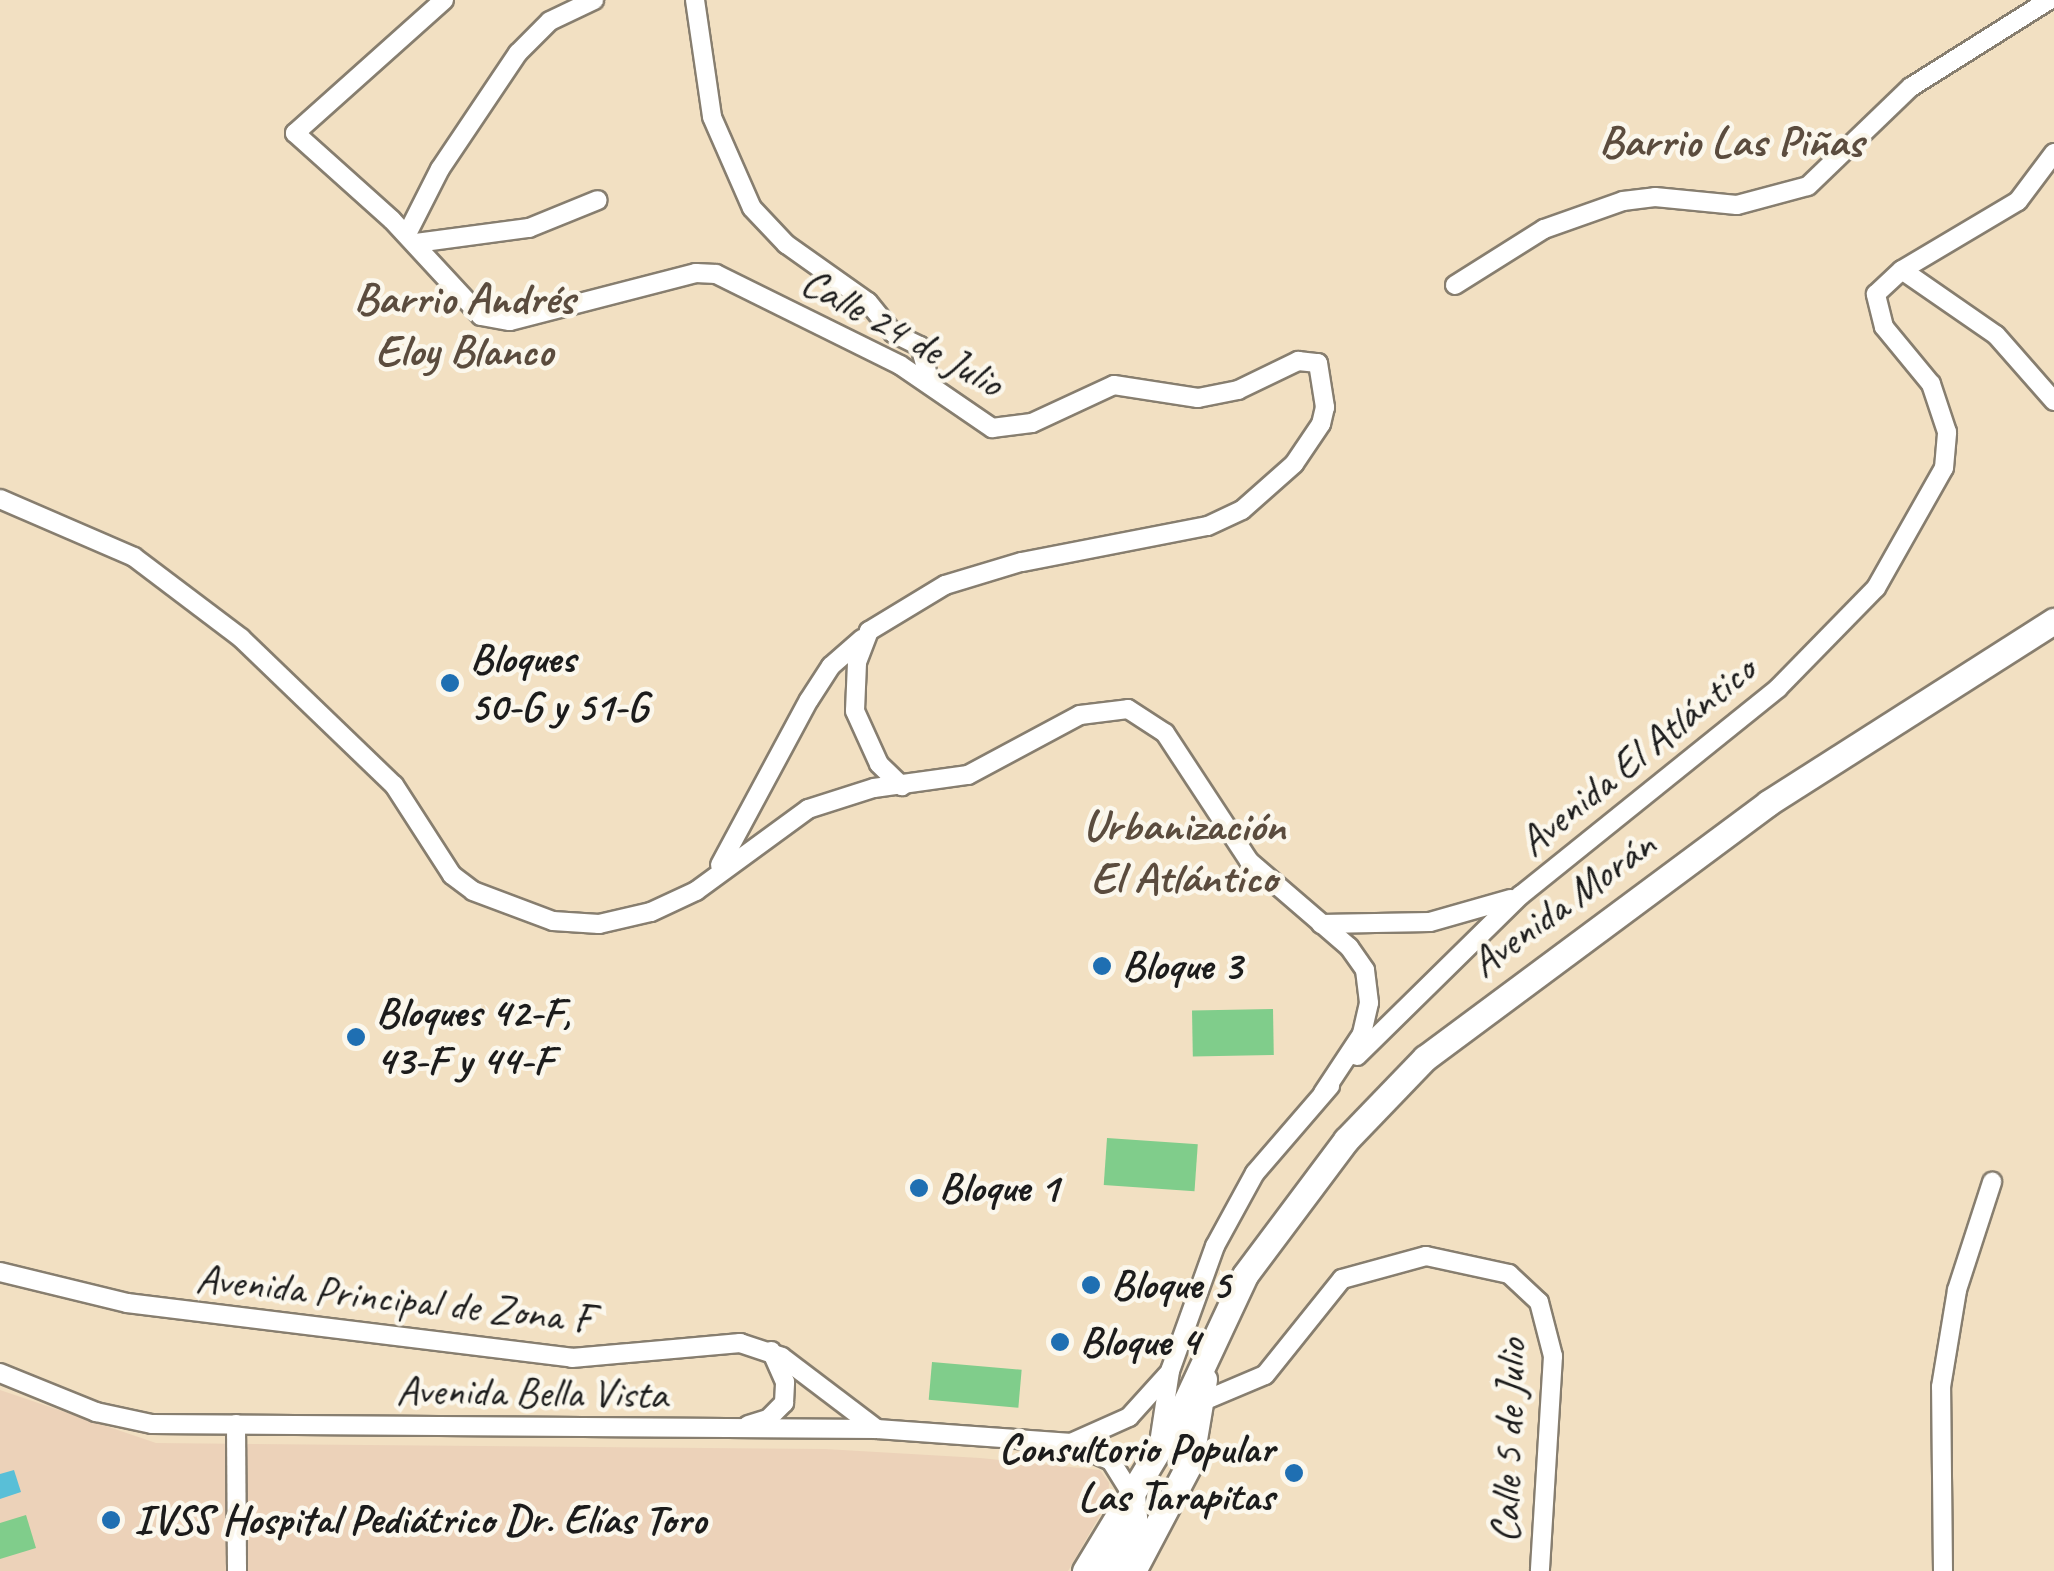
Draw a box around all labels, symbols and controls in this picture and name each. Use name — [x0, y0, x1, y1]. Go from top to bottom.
district label: Barrio Las Piñas — [1599, 115, 1863, 169]
street label: Calle 24 de Julio — [793, 257, 1011, 409]
district label: Barrio Andrés Eloy Blanco — [354, 272, 574, 378]
place label: Bloques 50-G y 51-G — [470, 634, 648, 732]
street label: Avenida El Atlántico — [1508, 645, 1766, 867]
marker: Bloques 50-G y 51-G — [439, 672, 461, 694]
district label: Urbanización El Atlántico — [1083, 799, 1285, 905]
street label: Avenida Morán — [1461, 820, 1665, 988]
place label: Bloque 3 — [1122, 941, 1242, 991]
marker: Bloque 3 — [1091, 955, 1113, 977]
place label: Bloques 42-F, 43-F y 44-F — [376, 988, 571, 1086]
marker: Bloques 42-F, 43-F y 44-F — [345, 1026, 367, 1048]
place label: Bloque 1 — [939, 1163, 1059, 1213]
marker: Bloque 1 — [908, 1177, 930, 1199]
street label: Avenida Principal de Zona F — [195, 1253, 593, 1345]
place label: Bloque 5 — [1111, 1260, 1230, 1310]
marker: Bloque 5 — [1080, 1274, 1102, 1296]
place label: Bloque 4 — [1080, 1317, 1200, 1367]
marker: Bloque 4 — [1049, 1331, 1071, 1353]
street label: Calle 5 de Julio — [1480, 1339, 1538, 1543]
street label: Avenida Bella Vista — [397, 1365, 667, 1421]
place label: Consultorio Popular Las Tarapitas — [999, 1424, 1274, 1522]
marker: Consultorio Popular Las Tarapitas — [1283, 1462, 1305, 1484]
place label: IVSS Hospital Pediátrico Dr. Elías Toro — [134, 1495, 705, 1545]
marker: IVSS Hospital Pediátrico Dr. Elías Toro — [98, 1507, 124, 1533]

